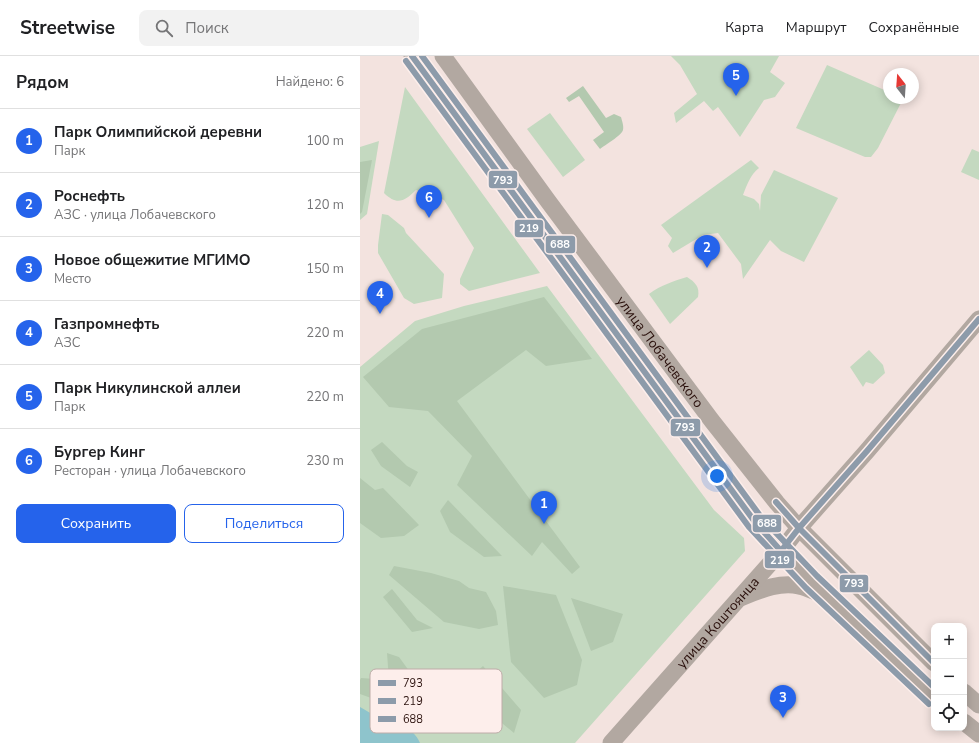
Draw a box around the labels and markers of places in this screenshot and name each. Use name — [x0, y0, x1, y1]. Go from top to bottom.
pin: 5 — [723, 63, 749, 96]
pin: 6 — [416, 185, 442, 218]
pin: 2 — [694, 235, 720, 268]
pin: 4 — [367, 281, 393, 314]
pin: 1 — [531, 491, 557, 524]
pin: 3 — [770, 685, 796, 718]

